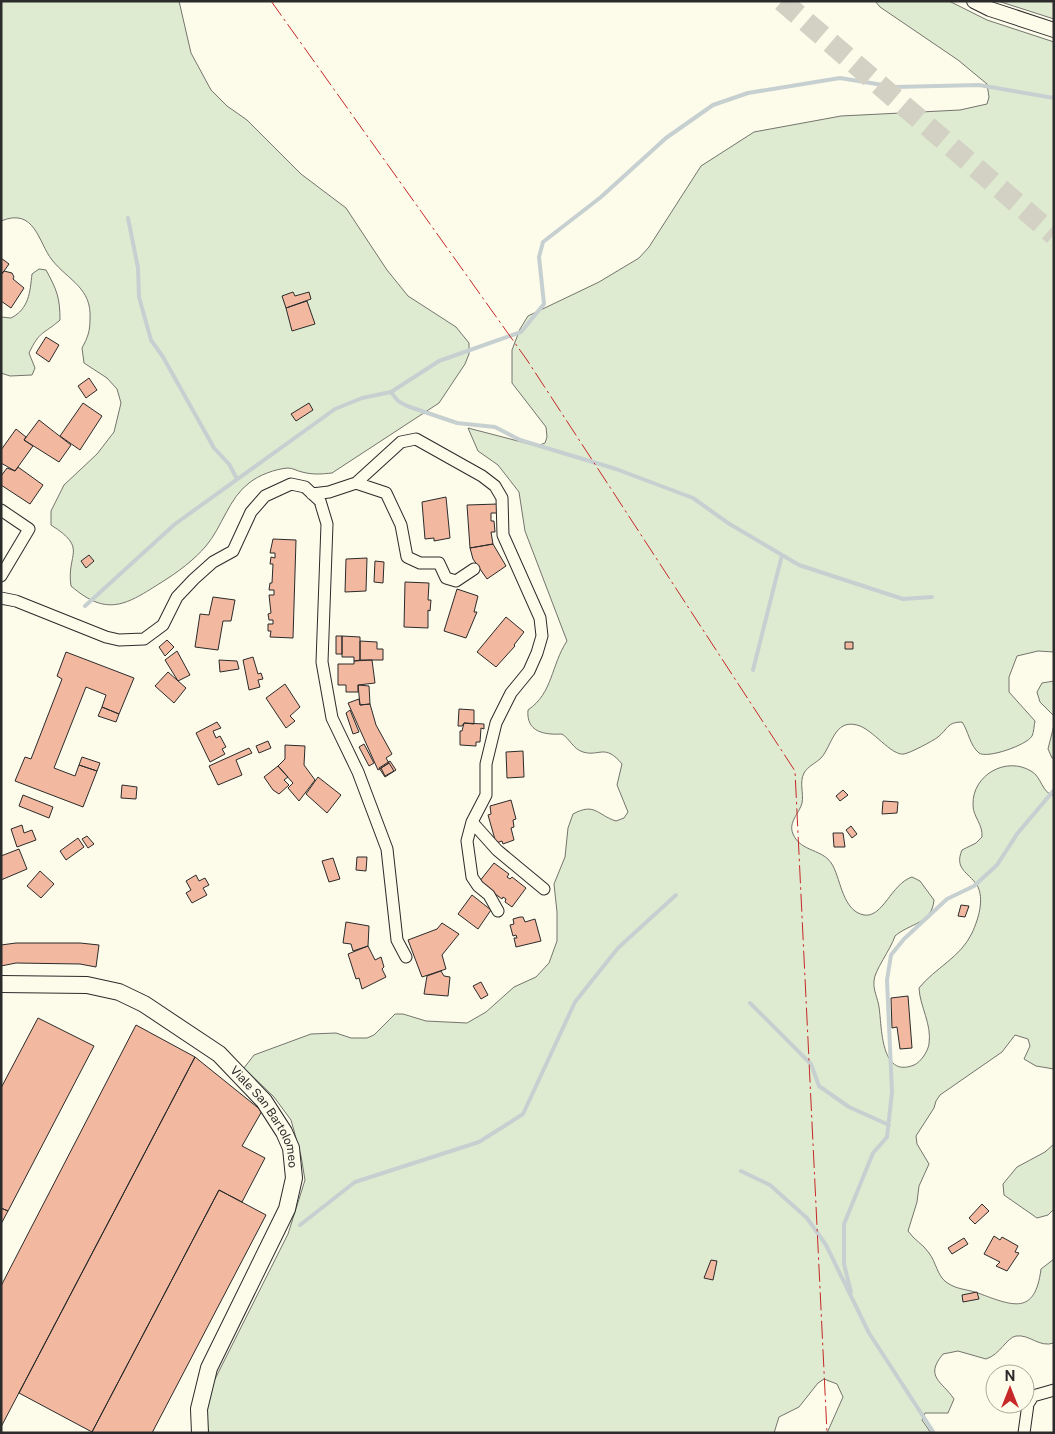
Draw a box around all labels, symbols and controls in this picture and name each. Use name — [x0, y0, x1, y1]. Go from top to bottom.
street label: Viale San Bartolomeo — [227, 1063, 300, 1169]
north arrow — [985, 1364, 1035, 1414]
text: N — [1005, 1368, 1015, 1384]

